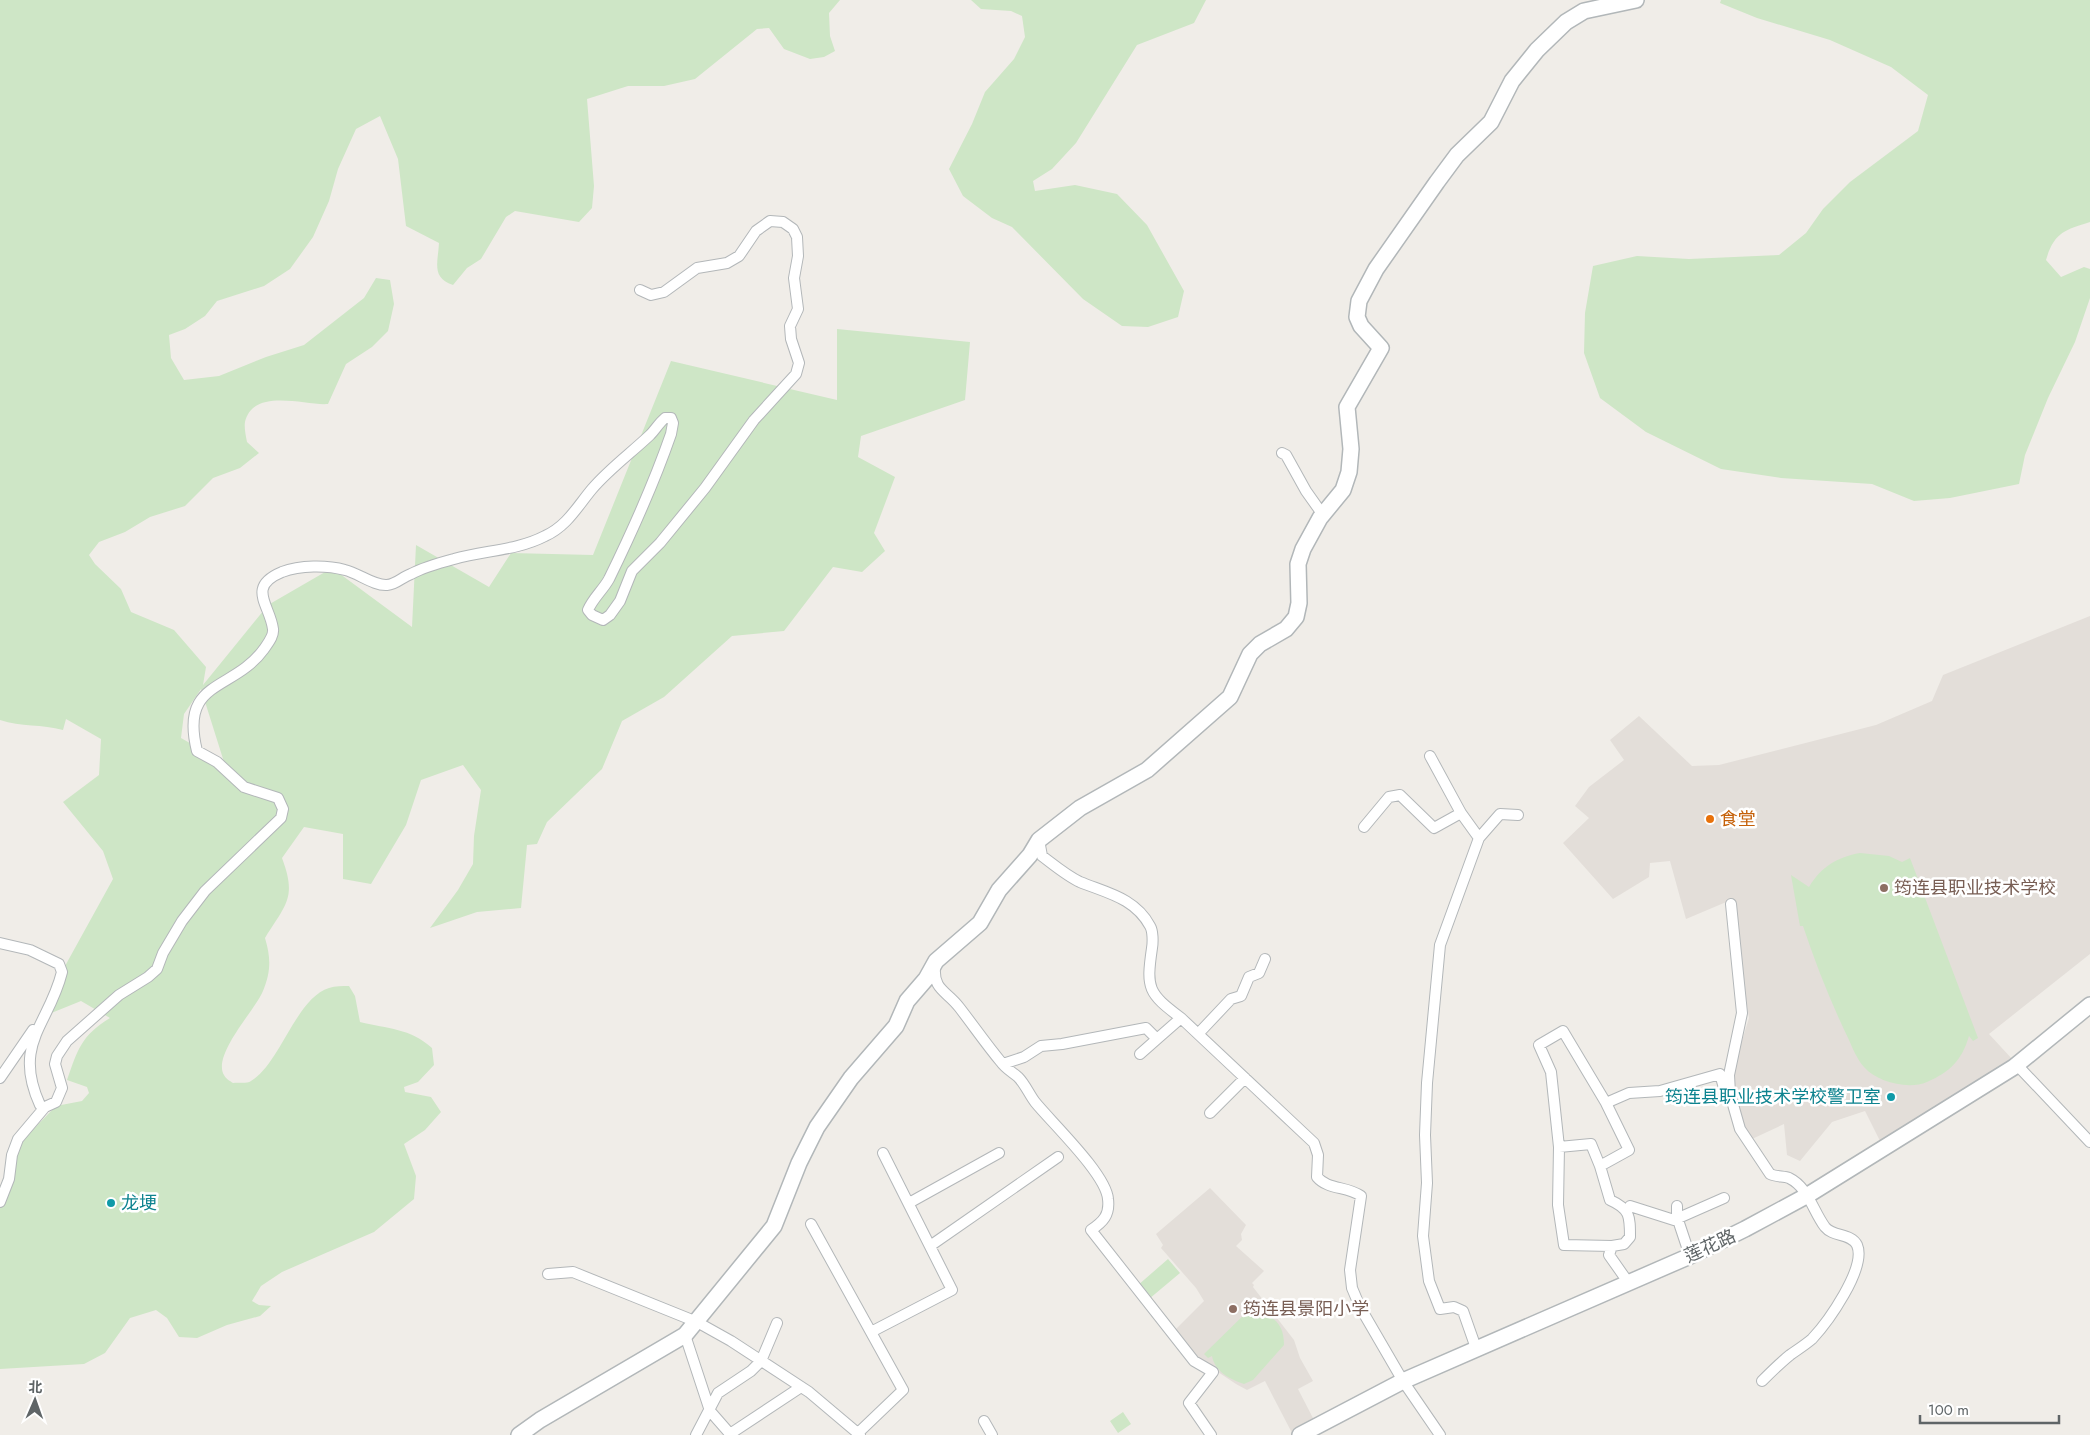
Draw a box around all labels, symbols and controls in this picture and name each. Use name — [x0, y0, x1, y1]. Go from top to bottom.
place label: 食堂 — [1720, 806, 1756, 832]
marker: 食堂 — [1704, 813, 1716, 825]
place label: 筠连县职业技术学校 — [1894, 875, 2056, 901]
marker: 筠连县职业技术学校 — [1878, 882, 1890, 894]
place label: 筠连县职业技术学校警卫室 — [1665, 1084, 1881, 1110]
marker: 筠连县职业技术学校警卫室 — [1885, 1091, 1897, 1103]
place label: 龙埂 — [121, 1190, 157, 1216]
marker: 龙埂 — [105, 1197, 117, 1209]
street label: 莲花路 — [1680, 1223, 1740, 1269]
place label: 筠连县景阳小学 — [1243, 1296, 1369, 1322]
marker: 筠连县景阳小学 — [1227, 1303, 1239, 1315]
north arrow — [10, 1375, 60, 1425]
text: 北 — [28, 1377, 43, 1397]
scale bar — [1920, 1392, 2059, 1424]
text: 100 m — [1928, 1399, 1969, 1421]

